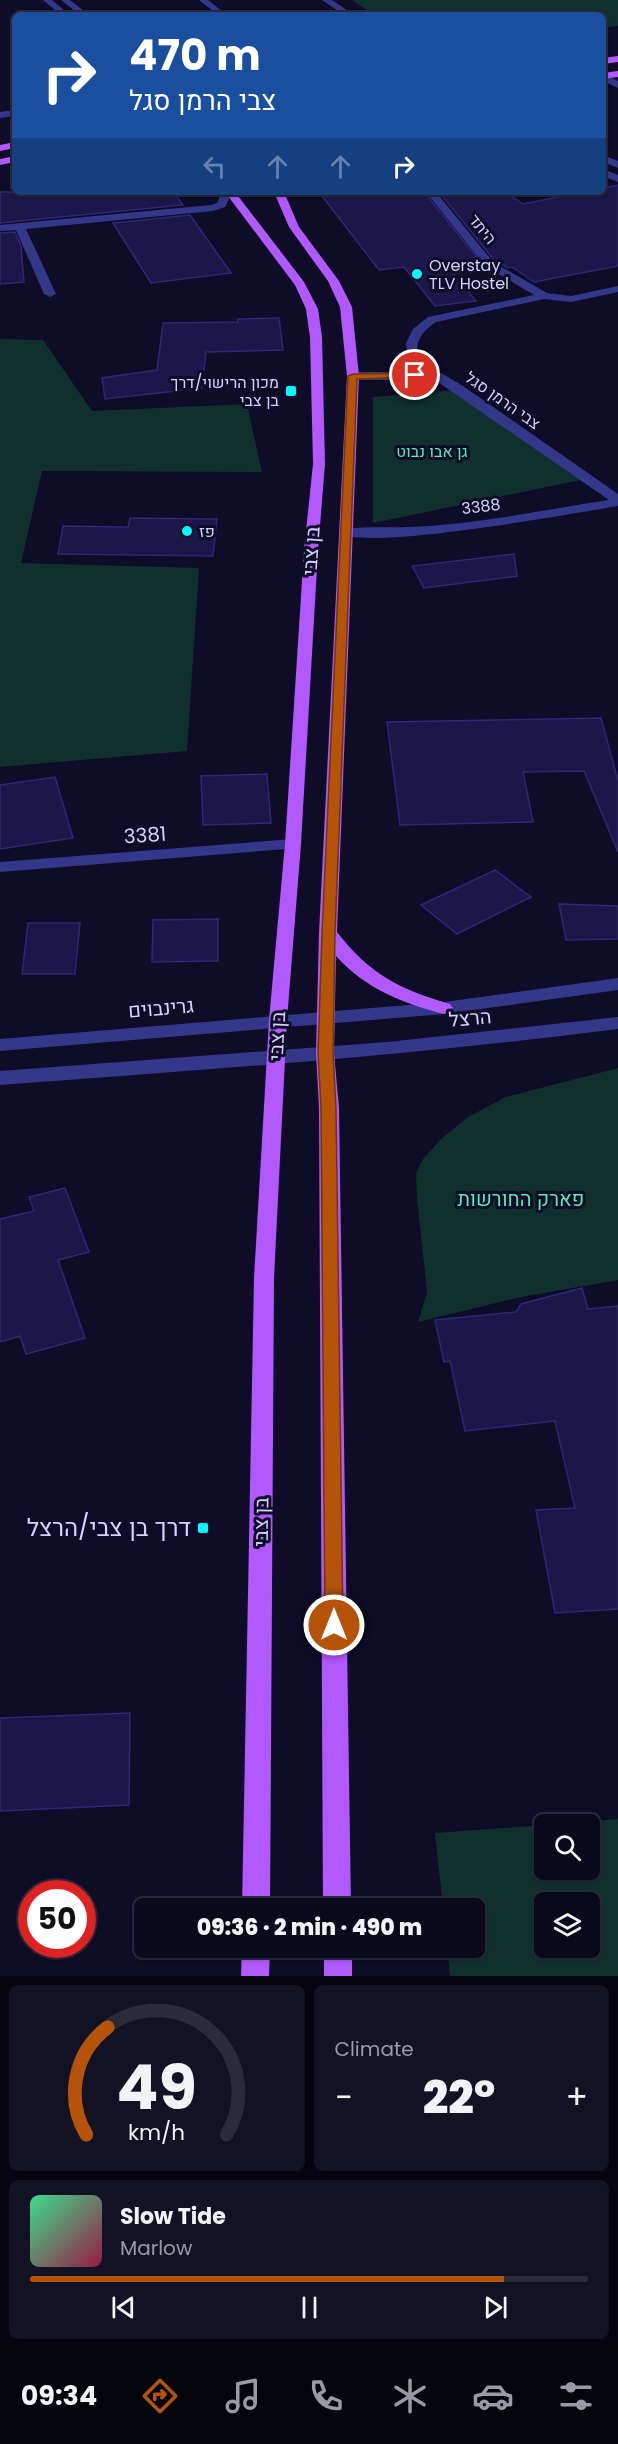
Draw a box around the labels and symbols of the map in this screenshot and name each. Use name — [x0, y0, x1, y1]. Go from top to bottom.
street label: היתד — [463, 209, 502, 249]
place label: Overstay TLV Hostel — [429, 254, 509, 295]
marker: Overstay TLV Hostel — [410, 267, 424, 281]
pin — [389, 349, 440, 400]
street label: צבי הרמן סגל — [460, 366, 545, 435]
place label: מכון הרישוי/דרך בן צבי — [171, 371, 280, 412]
marker: מכון הרישוי/דרך בן צבי — [284, 384, 298, 398]
park label: גן אבו נבוט — [396, 440, 468, 463]
street label: 3388 — [460, 493, 502, 520]
place label: פז — [199, 520, 215, 543]
marker: פז — [180, 524, 194, 538]
street label: בן צבי — [295, 525, 327, 576]
street label: 3381 — [123, 820, 167, 850]
street label: גרינבוים — [127, 991, 195, 1025]
street label: הרצל — [447, 1002, 493, 1034]
street label: בן צבי — [262, 1010, 292, 1061]
park label: פארק החורשות — [458, 1185, 584, 1213]
street label: בן צבי — [247, 1497, 275, 1547]
place label: דרך בן צבי/הרצל — [27, 1511, 191, 1544]
marker: דרך בן צבי/הרצל — [196, 1521, 210, 1535]
position arrow — [302, 1593, 366, 1657]
speed limit sign: 50 — [18, 1880, 96, 1958]

